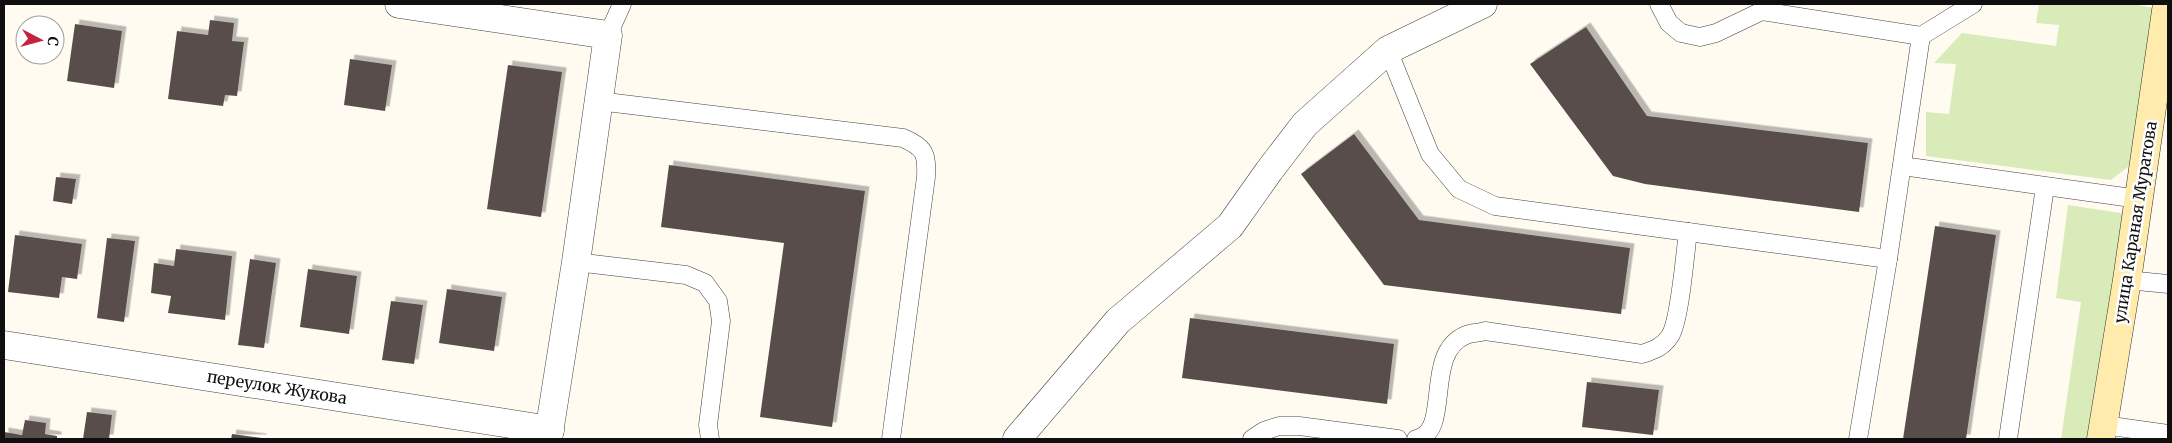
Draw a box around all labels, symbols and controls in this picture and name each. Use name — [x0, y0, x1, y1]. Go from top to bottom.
north arrow — [15, 15, 65, 65]
text: С — [43, 36, 62, 47]
street label: улица Караная Муратова — [2109, 119, 2161, 325]
street label: переулок Жукова — [206, 366, 349, 408]

